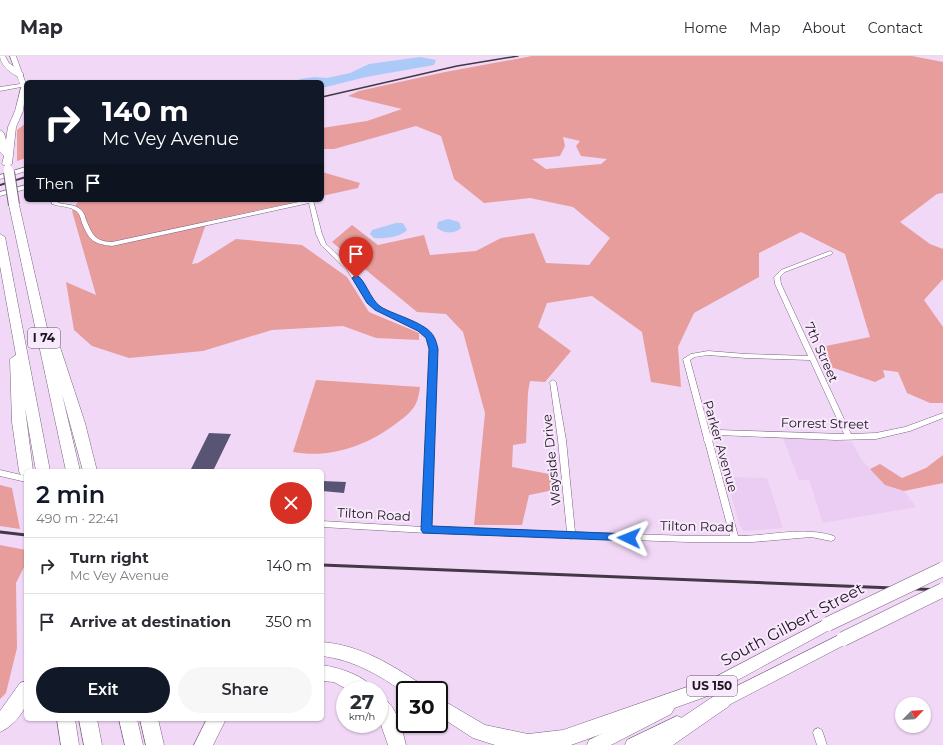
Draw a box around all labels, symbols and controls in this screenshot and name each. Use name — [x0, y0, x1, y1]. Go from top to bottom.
text: Map — [20, 16, 63, 39]
text: Home — [684, 19, 727, 37]
text: Map — [749, 19, 780, 37]
text: About — [802, 19, 846, 37]
text: Contact — [868, 19, 923, 37]
text: 140 m — [102, 94, 189, 128]
icon: right — [36, 96, 88, 148]
text: Mc Vey Avenue — [102, 128, 239, 150]
icon: arrive — [82, 172, 104, 194]
text: Then — [36, 174, 74, 193]
pin — [339, 237, 373, 278]
icon: arrive — [345, 243, 367, 265]
street label: 7th Street — [802, 319, 842, 385]
road number: I 74 — [28, 328, 60, 348]
street label: Parker Avenue — [700, 398, 742, 494]
street label: Wayside Drive — [538, 413, 564, 507]
street label: Forrest Street — [781, 414, 869, 432]
text: 2 min — [36, 480, 105, 509]
button: close — [270, 482, 312, 524]
street label: Tilton Road — [337, 504, 411, 524]
text: 490 m · 22:41 — [36, 510, 119, 526]
position arrow — [608, 517, 650, 559]
street label: Tilton Road — [660, 517, 734, 535]
text: Turn right — [70, 548, 149, 567]
icon: right — [36, 555, 58, 577]
text: 140 m — [267, 556, 312, 575]
text: Mc Vey Avenue — [70, 567, 169, 583]
street label: South Gilbert Street — [717, 578, 867, 670]
icon: arrive — [36, 611, 58, 633]
text: Arrive at destination — [70, 612, 231, 631]
text: 350 m — [265, 612, 312, 631]
button: Exit — [36, 667, 170, 713]
button: Share — [178, 667, 312, 713]
road number: US 150 — [687, 676, 737, 696]
speed limit sign: 30 — [396, 681, 448, 733]
text: 27 — [350, 690, 374, 714]
north arrow — [895, 697, 931, 733]
map controls — [895, 697, 931, 733]
text: km/h — [349, 710, 375, 723]

